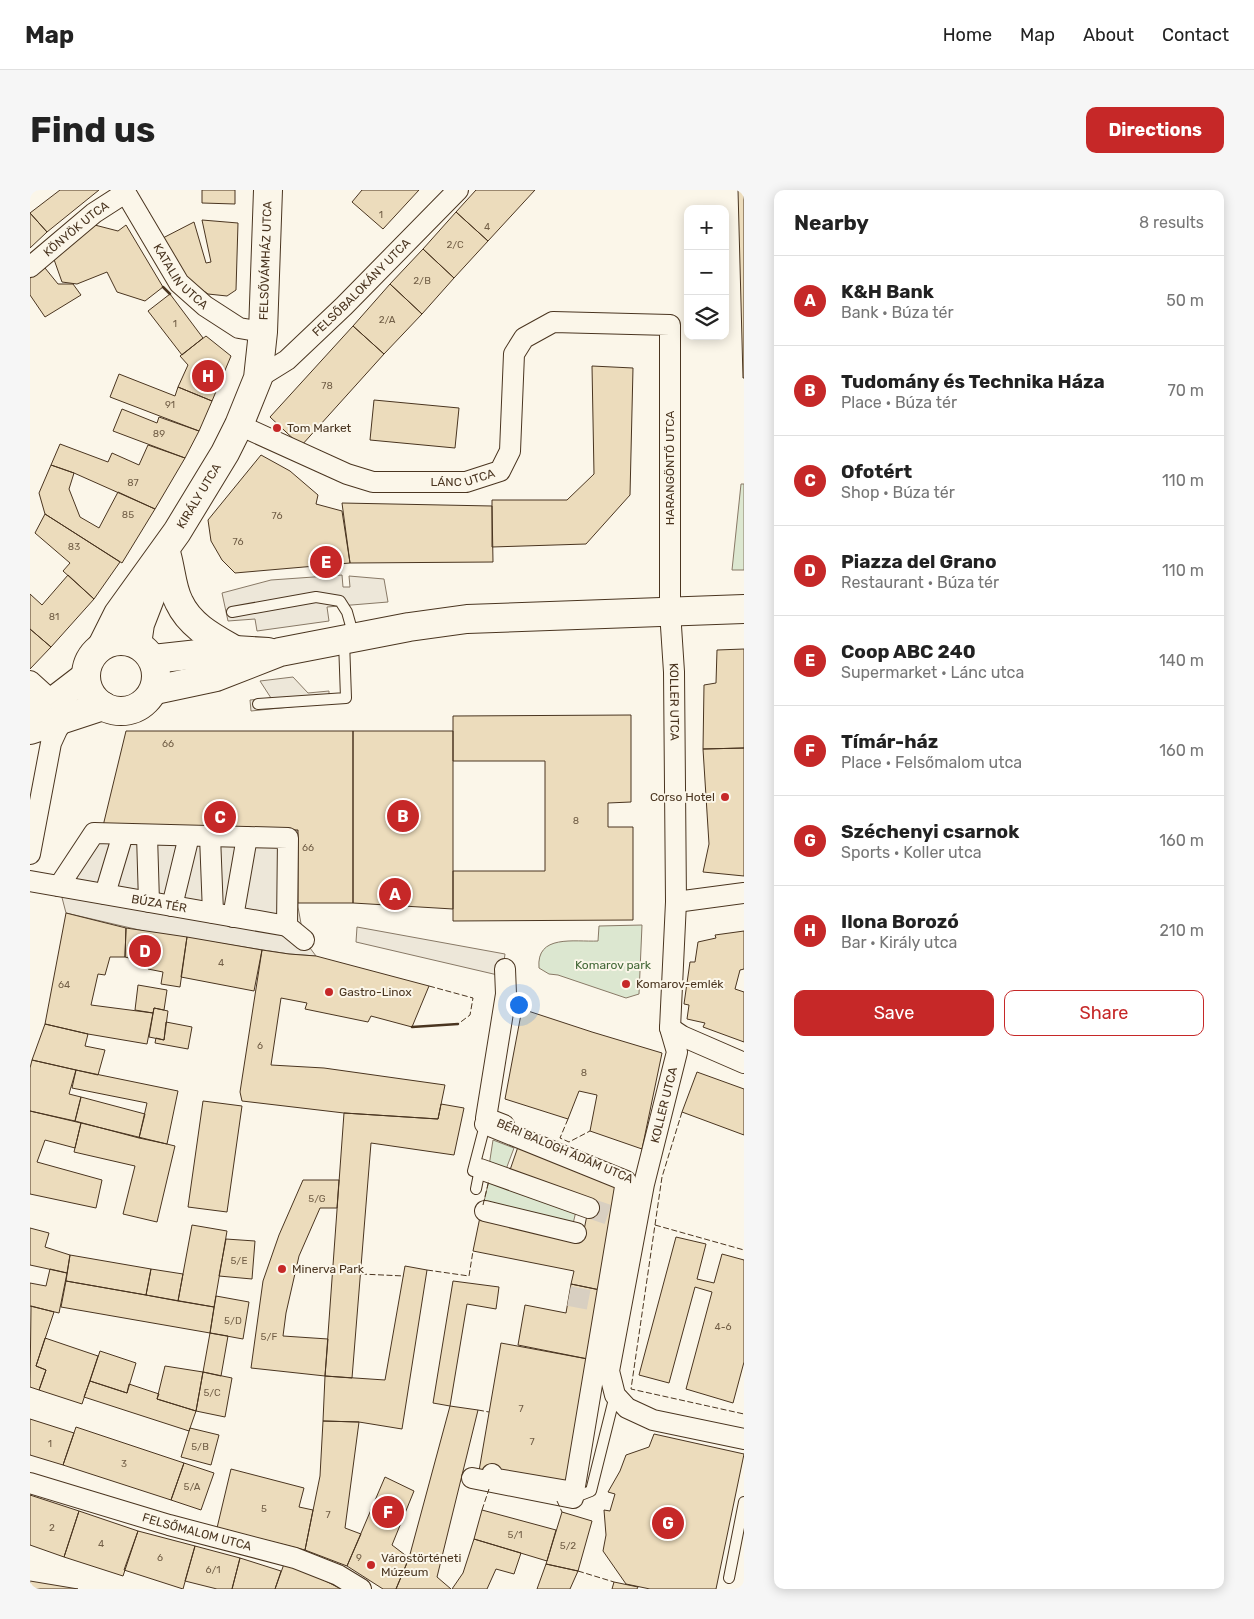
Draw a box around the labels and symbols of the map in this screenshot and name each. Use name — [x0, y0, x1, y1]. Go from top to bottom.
street label: KÖNYÖK UTCA — [41, 198, 111, 259]
street label: FELSŐVÁMHÁZ UTCA — [256, 201, 275, 320]
house number: 1 — [379, 209, 383, 221]
house number: 4 — [484, 221, 490, 233]
street label: FELSŐBALOKÁNY UTCA — [309, 236, 413, 339]
house number: 2/C — [446, 239, 464, 251]
street label: KATALIN UTCA — [150, 241, 211, 312]
house number: 2/B — [413, 275, 431, 287]
house number: 2/A — [379, 314, 396, 326]
house number: 1 — [173, 318, 177, 330]
pin: H — [192, 357, 224, 395]
house number: 78 — [321, 380, 333, 392]
house number: 91 — [165, 399, 175, 411]
street label: HARANGÖNTŐ UTCA — [663, 411, 677, 525]
place label: Tom Market — [287, 421, 352, 435]
marker: Tom Market — [271, 422, 283, 434]
house number: 89 — [153, 428, 165, 440]
street label: KIRÁLY UTCA — [174, 461, 224, 531]
street label: LÁNC UTCA — [431, 466, 497, 489]
house number: 87 — [127, 477, 139, 489]
house number: 85 — [122, 509, 134, 521]
house number: 76 — [272, 510, 282, 522]
house number: 76 — [233, 536, 243, 548]
house number: 83 — [68, 541, 80, 553]
pin: E — [310, 543, 342, 581]
house number: 81 — [49, 611, 59, 623]
street label: KOLLER UTCA — [666, 663, 682, 741]
house number: 66 — [162, 738, 174, 750]
place label: Corso Hotel — [650, 790, 715, 804]
marker: Corso Hotel — [719, 791, 731, 803]
pin: B — [387, 797, 419, 835]
pin: C — [204, 798, 236, 836]
house number: 8 — [573, 815, 579, 827]
house number: 66 — [302, 842, 314, 854]
pin: A — [379, 875, 411, 913]
street label: BÚZA TÉR — [130, 892, 188, 915]
pin: D — [129, 932, 161, 970]
house number: 4 — [218, 957, 224, 969]
park label: Komarov park — [575, 958, 652, 972]
place label: Komarov-emlék — [636, 977, 724, 991]
marker: Komarov-emlék — [620, 978, 632, 990]
house number: 64 — [58, 979, 70, 991]
place label: Gastro-Linox — [339, 985, 412, 999]
marker: Gastro-Linox — [323, 986, 335, 998]
your location — [506, 992, 532, 1018]
house number: 6 — [257, 1040, 263, 1052]
street label: KOLLER UTCA — [648, 1066, 680, 1144]
house number: 8 — [581, 1067, 587, 1079]
street label: BÉRI BALOGH ÁDÁM UTCA — [494, 1116, 636, 1186]
house number: 5/G — [308, 1193, 326, 1205]
house number: 5/E — [230, 1255, 248, 1267]
place label: Minerva Park — [292, 1262, 365, 1276]
marker: Minerva Park — [276, 1263, 288, 1275]
house number: 5/D — [224, 1315, 242, 1327]
house number: 4-6 — [714, 1321, 732, 1333]
house number: 5/F — [261, 1331, 278, 1343]
house number: 5/C — [203, 1387, 221, 1399]
house number: 7 — [518, 1403, 524, 1415]
house number: 7 — [529, 1436, 535, 1448]
house number: 1 — [48, 1438, 52, 1450]
house number: 5/B — [191, 1441, 209, 1453]
house number: 3 — [121, 1458, 127, 1470]
house number: 5/A — [184, 1481, 201, 1493]
pin: F — [372, 1493, 404, 1531]
house number: 5 — [261, 1503, 267, 1515]
pin: G — [652, 1504, 684, 1542]
house number: 7 — [325, 1509, 331, 1521]
street label: FELSŐMALOM UTCA — [141, 1510, 253, 1553]
house number: 2 — [49, 1522, 55, 1534]
house number: 5/1 — [508, 1529, 522, 1541]
house number: 4 — [98, 1538, 104, 1550]
house number: 5/2 — [560, 1540, 576, 1552]
place label: Várostörténeti Múzeum — [381, 1551, 461, 1579]
house number: 6 — [157, 1552, 163, 1564]
house number: 9 — [356, 1552, 362, 1564]
marker: Várostörténeti Múzeum — [365, 1559, 377, 1571]
house number: 6/1 — [205, 1564, 221, 1576]

